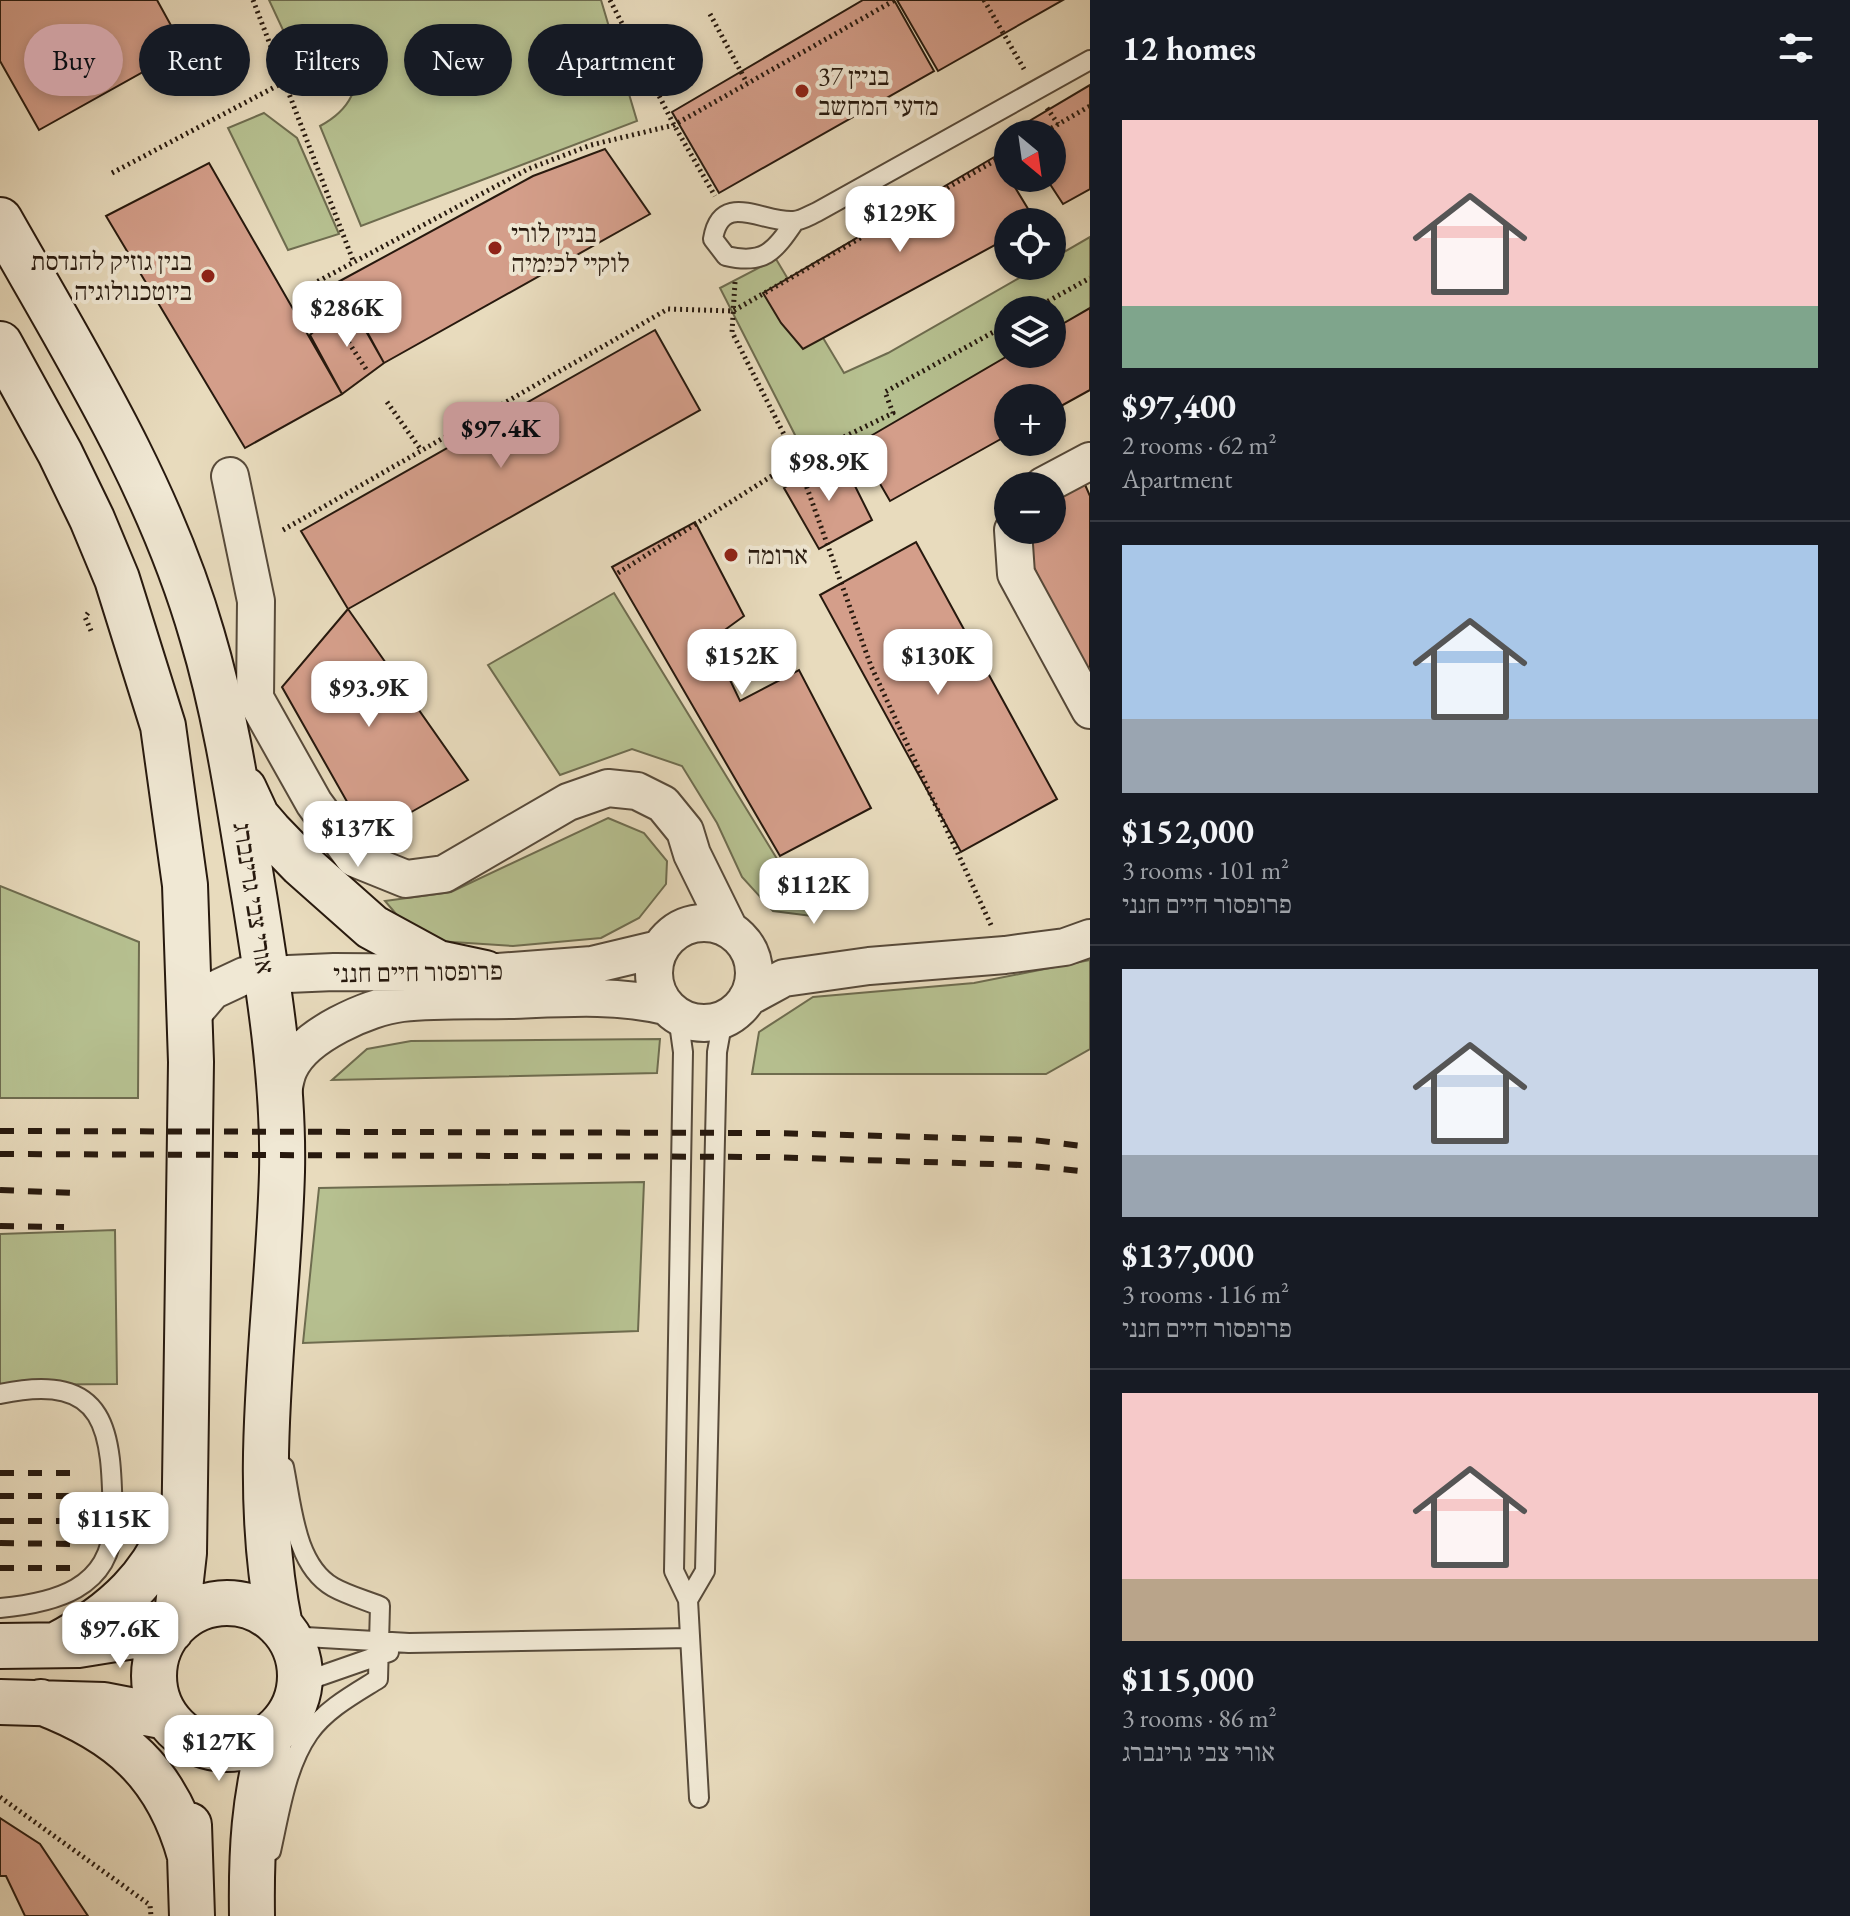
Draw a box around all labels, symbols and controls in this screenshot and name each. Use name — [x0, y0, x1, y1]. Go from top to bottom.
chip: Buy — [24, 24, 123, 96]
chip: Rent — [139, 24, 250, 96]
chip: Filters — [266, 24, 388, 96]
chip: New — [404, 24, 512, 96]
chip: Apartment — [528, 24, 703, 96]
text: 12 homes — [1122, 26, 1256, 70]
icon: filters — [1774, 26, 1818, 70]
place label: בניין 37 מדעי המחשב — [818, 59, 939, 123]
marker: בניין 37 מדעי המחשב — [793, 82, 811, 100]
north arrow — [994, 120, 1066, 192]
map controls — [994, 120, 1066, 544]
icon: home — [1398, 172, 1542, 316]
pin: $129K — [844, 186, 956, 254]
text: $129K — [863, 195, 937, 229]
button: locate — [994, 208, 1066, 280]
place label: בניין לורי לוקיי לכימיה — [511, 216, 630, 280]
marker: בניין לורי לוקיי לכימיה — [486, 239, 504, 257]
place label: בנין גוזיק להנדסת ביוטכנולוגיה — [31, 244, 192, 308]
marker: בנין גוזיק להנדסת ביוטכנולוגיה — [199, 267, 217, 285]
pin: $286K — [291, 281, 403, 349]
text: $286K — [310, 290, 384, 324]
button: layers — [994, 296, 1066, 368]
button: + — [994, 384, 1066, 456]
text: $97,400 — [1122, 384, 1236, 428]
pin: $97.4K — [436, 402, 566, 470]
text: $97.4K — [461, 411, 541, 445]
text: 2 rooms · 62 m² — [1122, 428, 1277, 462]
pin: $98.9K — [764, 435, 894, 503]
text: $98.9K — [789, 444, 869, 478]
text: Apartment — [1122, 462, 1232, 496]
button: − — [994, 472, 1066, 544]
place label: ארומה — [747, 538, 808, 572]
marker: ארומה — [722, 546, 740, 564]
icon: home — [1398, 597, 1542, 741]
pin: $152K — [686, 629, 798, 697]
pin: $130K — [882, 629, 994, 697]
text: $152K — [705, 638, 779, 672]
text: $130K — [901, 638, 975, 672]
pin: $93.9K — [304, 661, 434, 729]
text: $93.9K — [329, 670, 409, 704]
pin: $137K — [302, 801, 414, 869]
text: $152,000 — [1122, 809, 1254, 853]
text: $137K — [321, 810, 395, 844]
street label: אורי צבי גרינברג — [225, 820, 283, 976]
text: 3 rooms · 101 m² — [1122, 853, 1289, 887]
pin: $112K — [758, 858, 870, 926]
text: $112K — [777, 867, 851, 901]
text: פרופסור חיים חנני — [1122, 887, 1292, 921]
street label: פרופסור חיים חנני — [333, 954, 503, 990]
icon: home — [1398, 1021, 1542, 1165]
text: $137,000 — [1122, 1233, 1254, 1277]
text: 3 rooms · 116 m² — [1122, 1277, 1289, 1311]
text: פרופסור חיים חנני — [1122, 1311, 1292, 1345]
icon: home — [1398, 1445, 1542, 1589]
pin: $115K — [58, 1492, 170, 1560]
text: $115K — [77, 1501, 151, 1535]
pin: $97.6K — [55, 1602, 185, 1670]
text: $97.6K — [80, 1611, 160, 1645]
text: $115,000 — [1122, 1657, 1254, 1701]
text: 3 rooms · 86 m² — [1122, 1701, 1277, 1735]
pin: $127K — [163, 1715, 275, 1783]
text: $127K — [182, 1724, 256, 1758]
text: אורי צבי גרינברג — [1122, 1735, 1275, 1769]

